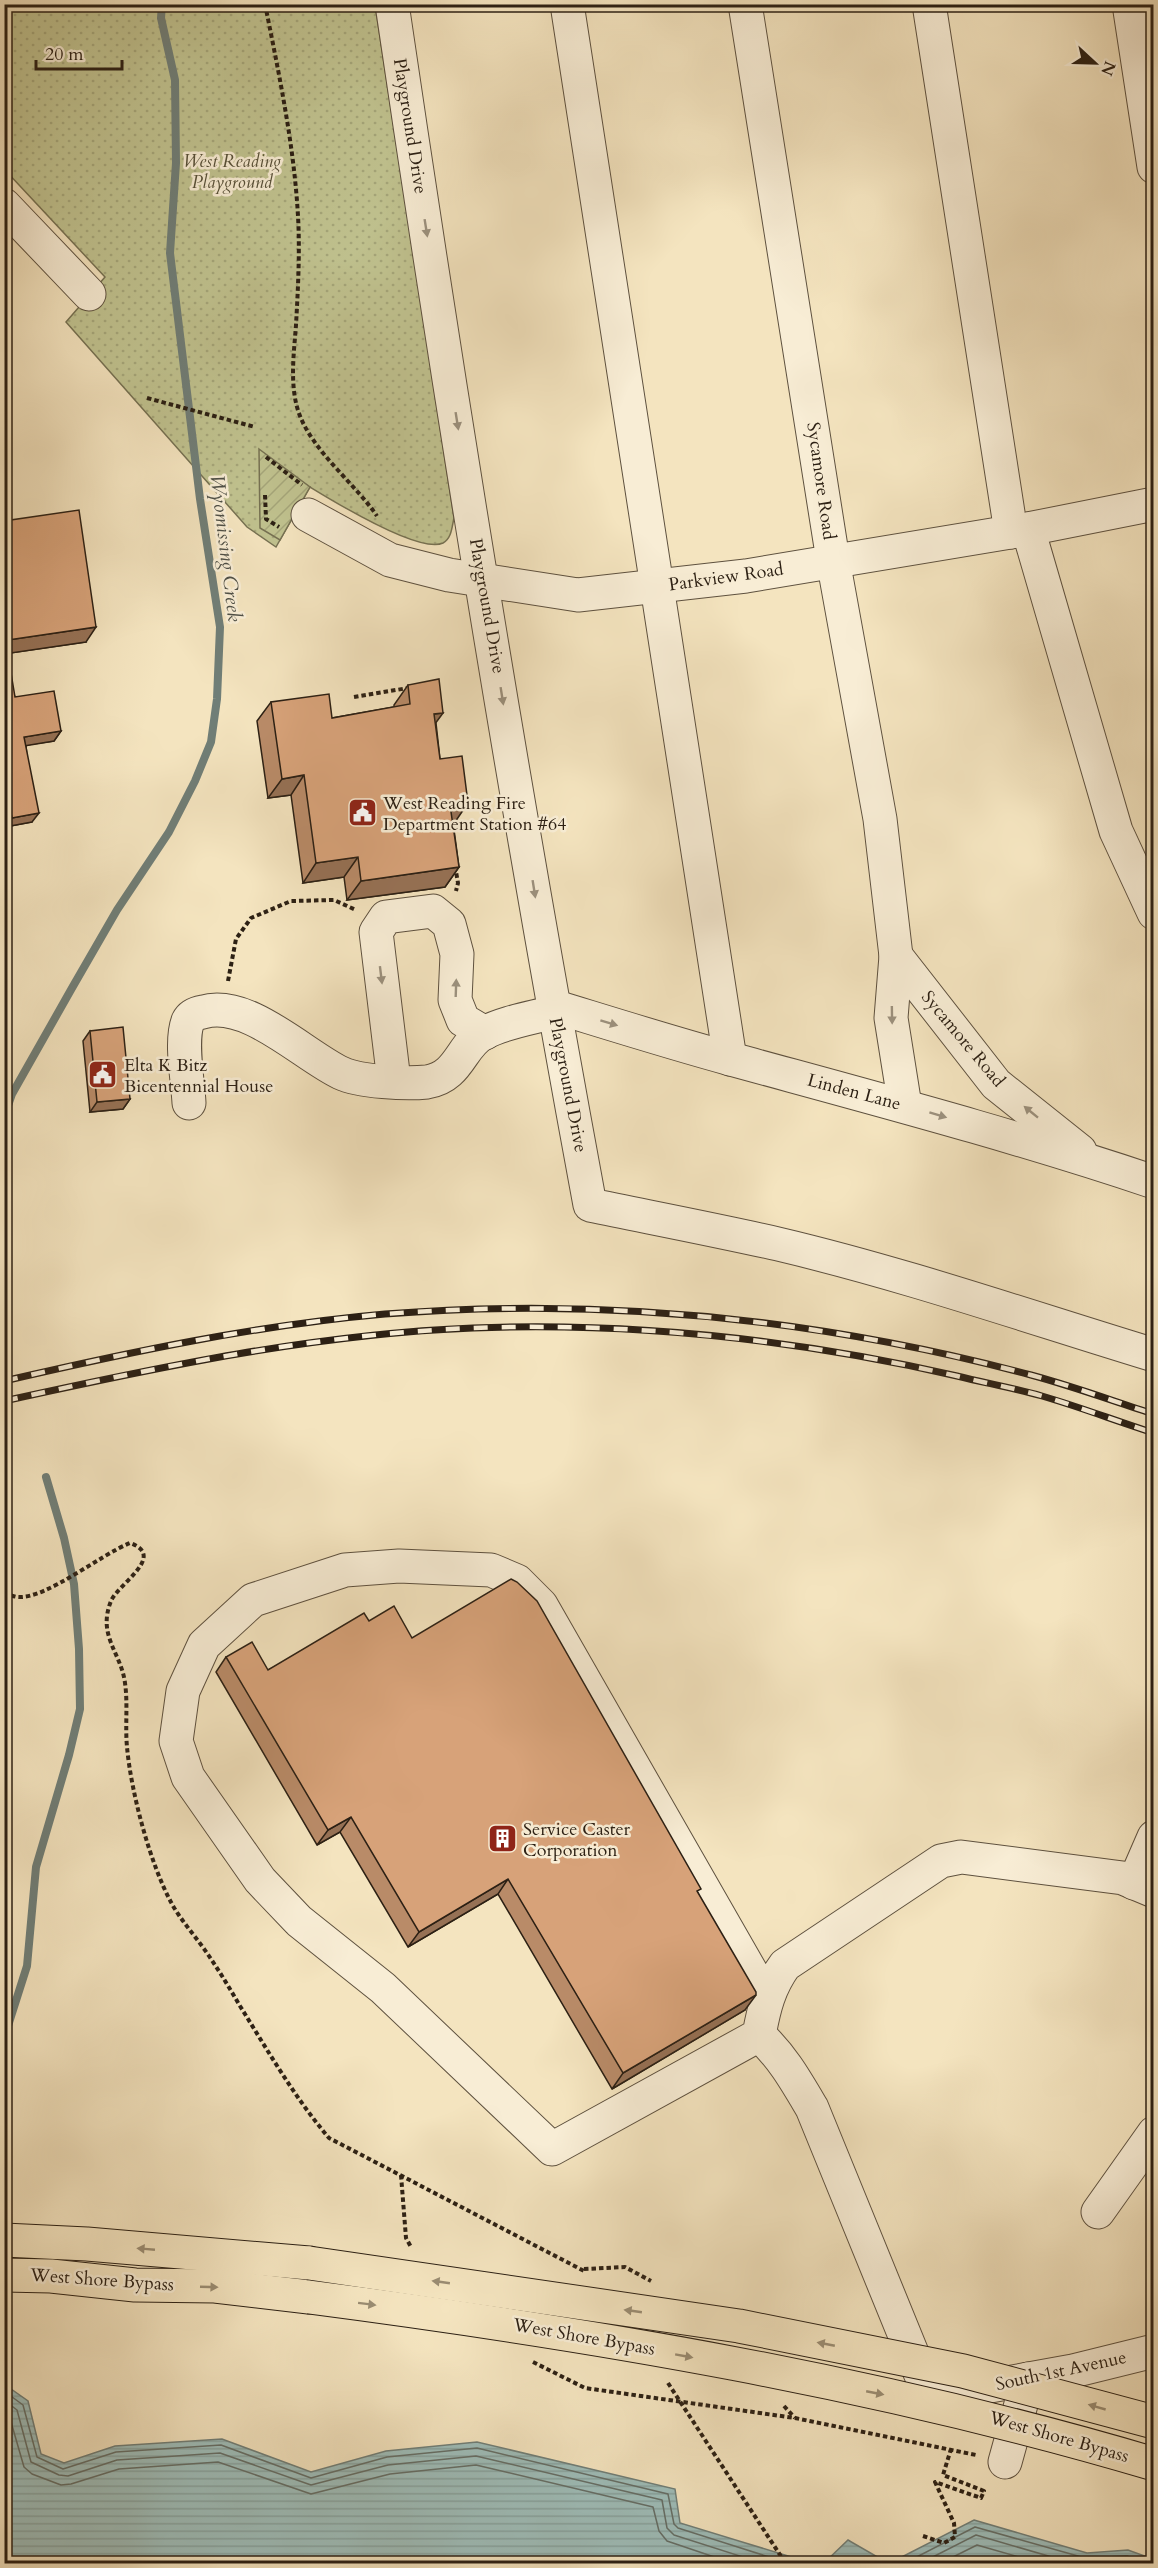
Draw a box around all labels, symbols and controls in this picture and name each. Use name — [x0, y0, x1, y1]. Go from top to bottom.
scale bar — [36, 33, 122, 71]
north arrow — [1065, 33, 1125, 93]
text: 20 m — [45, 42, 84, 67]
street label: Playground Drive — [387, 56, 433, 196]
text: N — [1095, 58, 1121, 79]
park label: West Reading Playground — [183, 149, 281, 195]
one-way arrow — [422, 219, 431, 238]
one-way arrow — [452, 412, 461, 431]
street label: Sycamore Road — [800, 421, 842, 542]
water label: Wyomissing Creek — [204, 473, 248, 623]
street label: Playground Drive — [463, 536, 511, 676]
street label: Parkview Road — [667, 557, 785, 597]
one-way arrow — [498, 687, 507, 706]
place label: West Reading Fire Department Station #64 — [382, 791, 566, 837]
public building icon: West Reading Fire Department Station #64 — [346, 797, 378, 829]
one-way arrow — [530, 879, 539, 898]
one-way arrow — [376, 966, 386, 985]
one-way arrow — [451, 979, 460, 998]
street label: Sycamore Road — [915, 986, 1011, 1093]
one-way arrow — [887, 1005, 897, 1024]
street label: Playground Drive — [543, 1015, 593, 1155]
one-way arrow — [600, 1019, 618, 1028]
place label: Elta K Bitz Bicentennial House — [124, 1053, 273, 1099]
public building icon: Elta K Bitz Bicentennial House — [87, 1059, 119, 1091]
street label: Linden Lane — [804, 1067, 904, 1117]
one-way arrow — [1023, 1105, 1039, 1118]
one-way arrow — [929, 1111, 947, 1120]
place label: Service Caster Corporation — [523, 1817, 631, 1863]
building icon: Service Caster Corporation — [486, 1823, 518, 1855]
one-way arrow — [136, 2244, 155, 2254]
street label: West Shore Bypass — [28, 2262, 175, 2297]
one-way arrow — [431, 2277, 450, 2286]
one-way arrow — [200, 2282, 219, 2291]
one-way arrow — [357, 2300, 376, 2309]
one-way arrow — [624, 2306, 643, 2315]
street label: West Shore Bypass — [510, 2312, 657, 2362]
one-way arrow — [816, 2338, 835, 2348]
street label: South 1st Avenue — [993, 2345, 1129, 2397]
one-way arrow — [674, 2351, 693, 2360]
one-way arrow — [866, 2389, 885, 2398]
one-way arrow — [1088, 2402, 1106, 2411]
street label: West Shore Bypass — [985, 2405, 1132, 2469]

